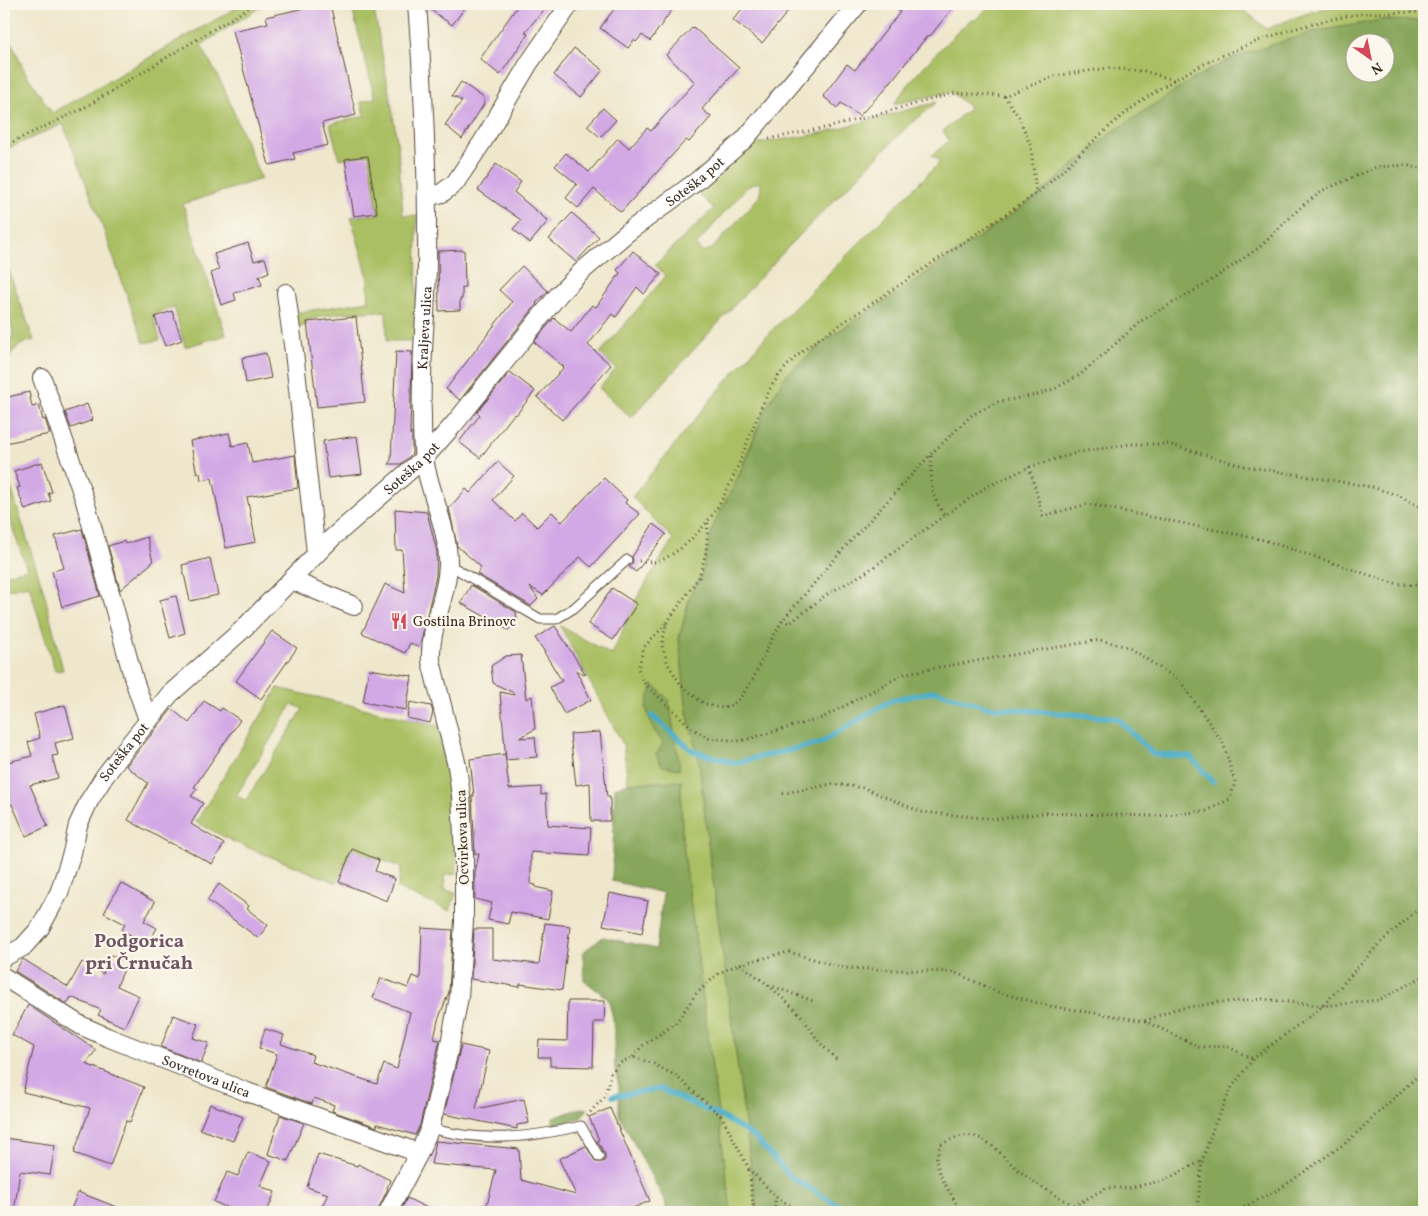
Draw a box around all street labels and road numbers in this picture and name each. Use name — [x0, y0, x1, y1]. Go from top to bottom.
street label: Soteška pot — [662, 153, 729, 212]
street label: Kraljeva ulica — [414, 286, 437, 370]
street label: Soteška pot — [380, 438, 445, 500]
street label: Soteška pot — [96, 719, 154, 786]
street label: Ocvirkova ulica — [452, 789, 475, 885]
street label: Sovretova ulica — [158, 1051, 253, 1103]

